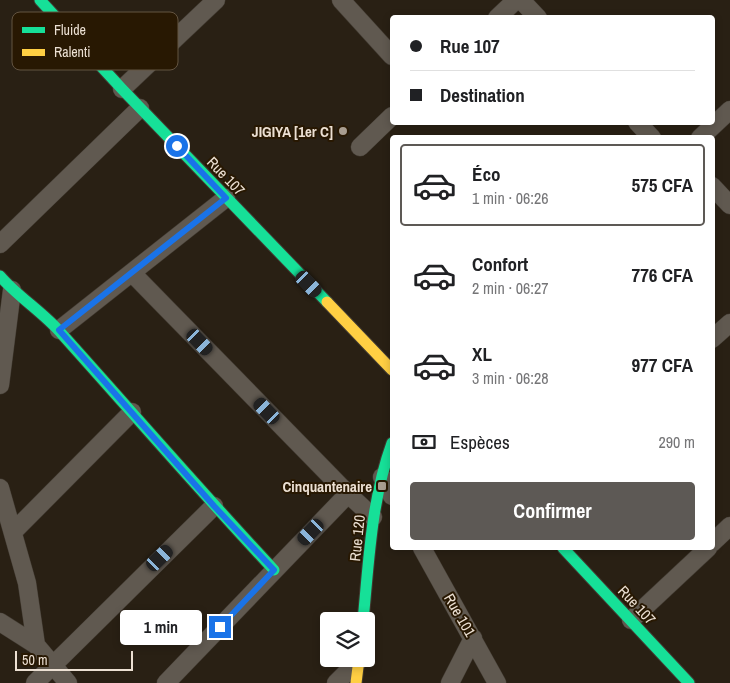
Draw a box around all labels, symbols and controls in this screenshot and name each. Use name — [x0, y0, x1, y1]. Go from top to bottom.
legend — [12, 12, 178, 70]
text: Fluide — [54, 21, 86, 39]
text: Rue 107 — [440, 33, 500, 59]
text: Ralenti — [54, 43, 90, 61]
text: Destination — [440, 82, 525, 108]
place label: JIGIYA [1er C] — [252, 121, 333, 142]
marker: JIGIYA [1er C] — [337, 125, 349, 137]
route start — [166, 135, 188, 157]
street label: Rue 107 — [202, 152, 250, 200]
text: Éco — [472, 161, 501, 187]
icon: car — [412, 163, 457, 208]
text: 575 CFA — [632, 172, 693, 198]
text: 1 min · 06:26 — [472, 187, 549, 209]
text: Confort — [472, 251, 528, 277]
icon: car — [412, 253, 457, 298]
text: 776 CFA — [632, 262, 693, 288]
car — [293, 268, 324, 300]
text: 2 min · 06:27 — [472, 277, 549, 299]
car — [184, 326, 215, 358]
text: XL — [472, 341, 492, 367]
icon: car — [412, 343, 457, 388]
text: 977 CFA — [632, 352, 693, 378]
text: 3 min · 06:28 — [472, 367, 549, 389]
car — [251, 395, 282, 427]
icon: cash — [410, 428, 438, 456]
text: Espèces — [450, 429, 510, 455]
text: 290 m — [659, 431, 695, 453]
place label: Cinquantenaire — [282, 476, 372, 497]
marker: Cinquantenaire — [376, 480, 388, 492]
button: Confirmer — [410, 482, 695, 540]
street label: Rue 120 — [344, 514, 370, 562]
car — [295, 516, 326, 548]
car — [143, 542, 176, 574]
street label: Rue 107 — [613, 581, 661, 629]
street label: Rue 101 — [439, 590, 481, 641]
callout: 1 min — [120, 610, 202, 644]
map controls — [320, 612, 375, 667]
button: layers — [320, 612, 375, 667]
text: 1 min — [144, 616, 178, 638]
route end — [209, 616, 231, 638]
scale bar — [15, 648, 132, 671]
text: 50 m — [22, 651, 48, 669]

